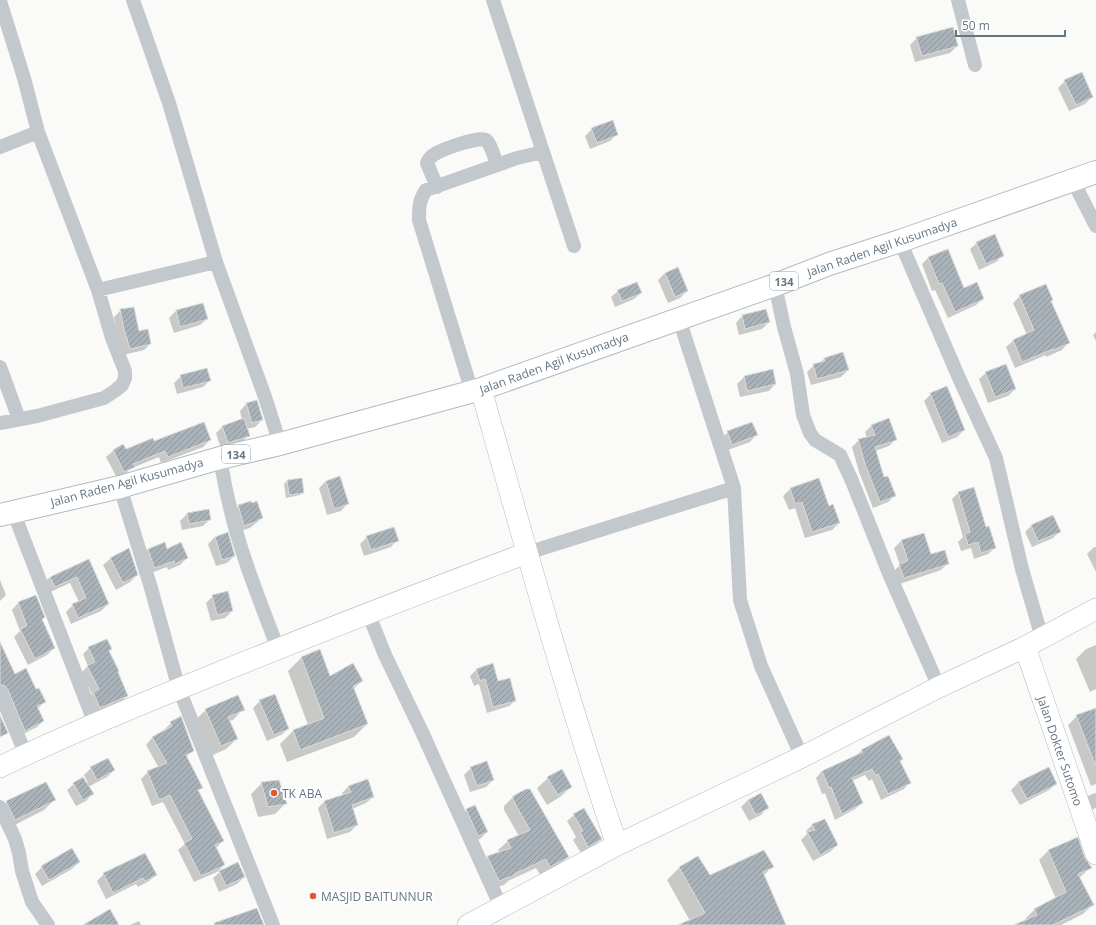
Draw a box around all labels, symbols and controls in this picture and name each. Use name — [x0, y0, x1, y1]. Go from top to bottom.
scale bar — [956, 12, 1065, 38]
text: 50 m — [962, 17, 990, 34]
street label: Jalan Raden Agil Kusumadya — [804, 213, 959, 281]
road number: 134 — [770, 272, 798, 290]
street label: Jalan Raden Agil Kusumadya — [476, 328, 631, 398]
road number: 134 — [222, 445, 250, 463]
street label: Jalan Raden Agil Kusumadya — [48, 453, 205, 511]
street label: Jalan Dokter Sutomo — [1033, 693, 1087, 808]
place label: TK ABA — [282, 785, 322, 802]
marker: TK ABA — [269, 788, 279, 798]
place label: MASJID BAITUNNUR — [321, 888, 433, 905]
marker: MASJID BAITUNNUR — [308, 891, 318, 901]

